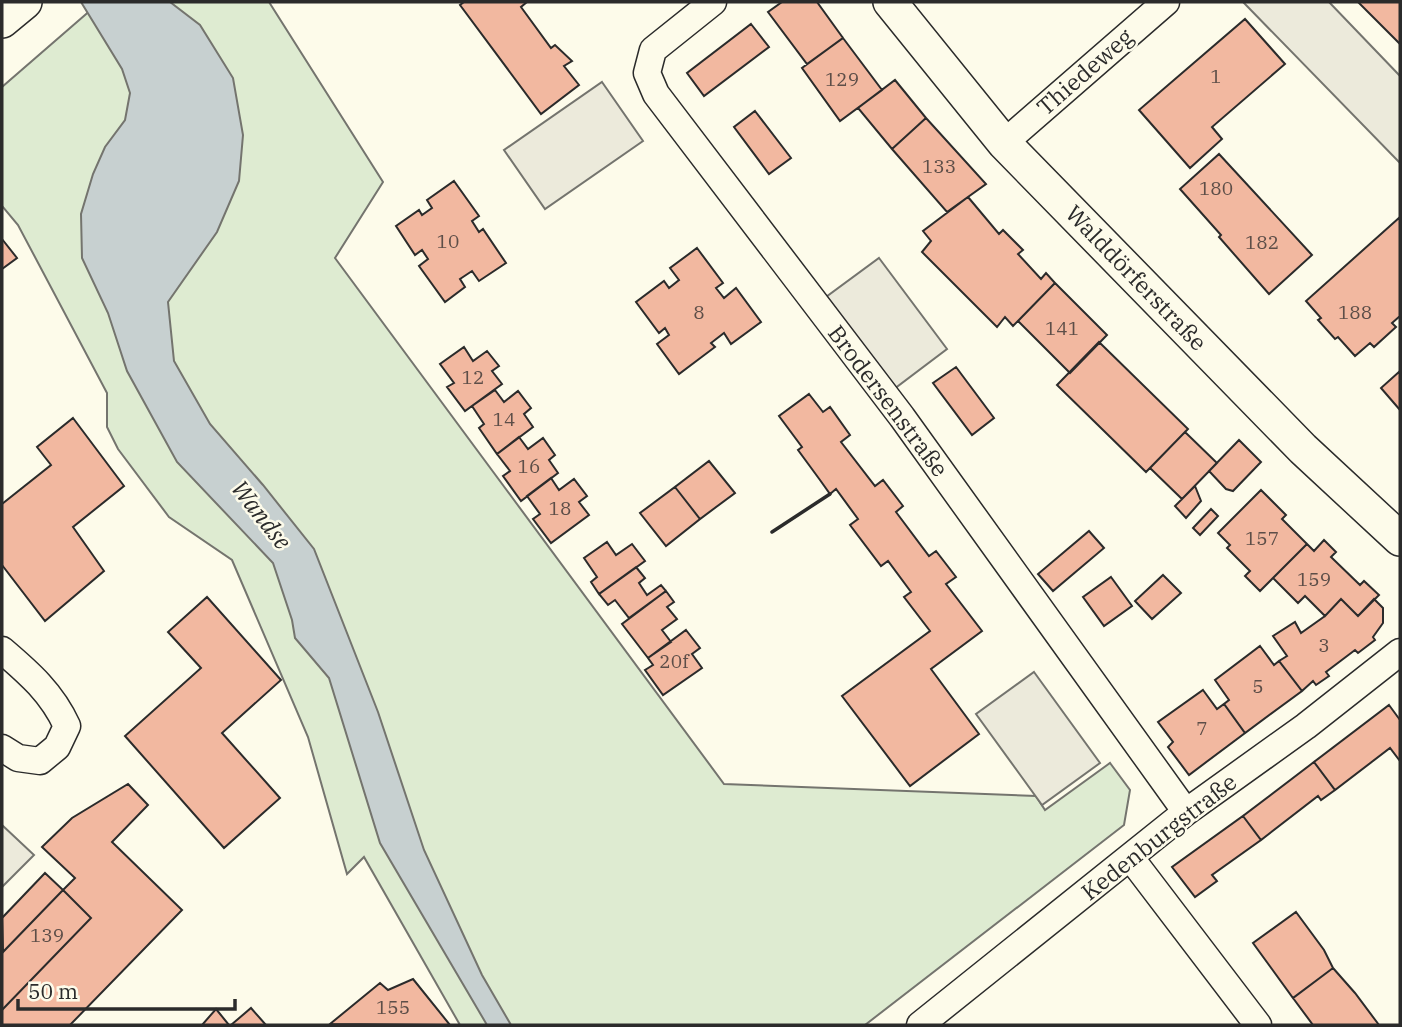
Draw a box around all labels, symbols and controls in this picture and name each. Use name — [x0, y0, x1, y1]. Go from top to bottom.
street label: Thiedeweg — [1030, 21, 1139, 121]
house number: 1 — [1210, 64, 1222, 88]
house number: 129 — [825, 67, 859, 91]
house number: 133 — [922, 154, 956, 178]
house number: 180 — [1199, 176, 1233, 200]
street label: Walddörferstraße — [1060, 198, 1214, 356]
house number: 10 — [437, 229, 459, 253]
house number: 182 — [1245, 230, 1279, 254]
house number: 8 — [693, 300, 705, 324]
house number: 188 — [1338, 300, 1372, 324]
house number: 141 — [1045, 316, 1079, 340]
street label: Brodersenstraße — [822, 318, 956, 482]
house number: 12 — [462, 365, 484, 389]
house number: 14 — [493, 407, 515, 431]
house number: 16 — [518, 454, 540, 478]
water label: Wandse — [225, 473, 299, 556]
house number: 18 — [549, 496, 571, 520]
house number: 157 — [1245, 526, 1279, 550]
house number: 159 — [1297, 567, 1331, 591]
house number: 3 — [1318, 633, 1330, 657]
house number: 20f — [659, 649, 690, 673]
house number: 5 — [1252, 674, 1264, 698]
house number: 7 — [1196, 716, 1208, 740]
street label: Kedenburgstraße — [1075, 766, 1242, 906]
house number: 139 — [30, 923, 64, 947]
scale bar — [18, 968, 234, 1012]
text: 50 m — [28, 977, 78, 1005]
house number: 155 — [376, 995, 410, 1019]

